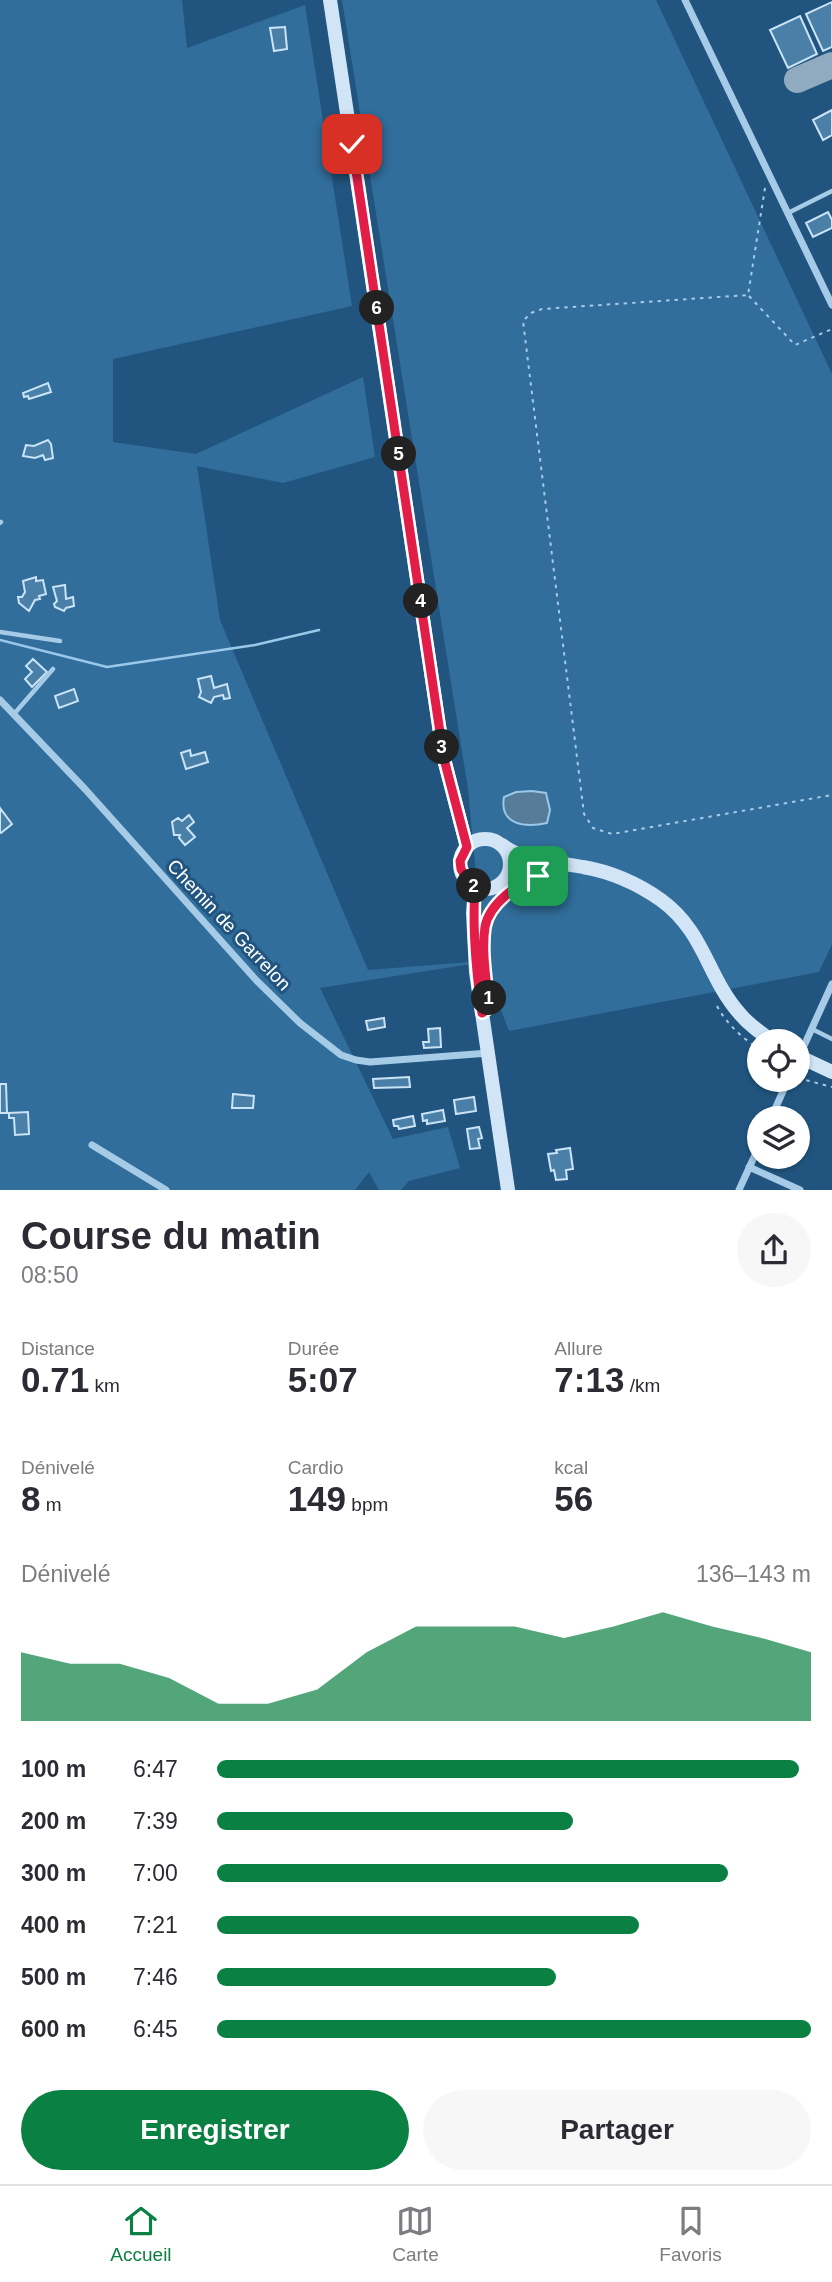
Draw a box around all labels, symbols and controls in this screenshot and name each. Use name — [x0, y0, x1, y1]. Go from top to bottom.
pin — [322, 114, 382, 174]
icon: check — [333, 125, 371, 163]
pin: 6 — [360, 290, 394, 326]
text: 6 — [371, 297, 382, 318]
pin: 5 — [382, 436, 416, 472]
text: 5 — [393, 443, 404, 464]
pin: 4 — [404, 584, 438, 618]
text: 4 — [415, 590, 426, 611]
pin: 3 — [424, 730, 460, 764]
text: 3 — [436, 736, 447, 757]
pin — [508, 846, 568, 906]
street label: Chemin de Garrelon — [163, 855, 295, 995]
icon: arrive — [519, 857, 557, 895]
pin: 2 — [456, 868, 491, 903]
text: 2 — [468, 875, 479, 896]
pin: 1 — [472, 981, 506, 1016]
text: 1 — [483, 987, 494, 1008]
map controls — [747, 1029, 810, 1169]
button: locate — [747, 1029, 810, 1092]
button: layers — [747, 1106, 810, 1169]
button: share — [737, 1213, 811, 1287]
text: Course du matin — [21, 1215, 321, 1257]
text: 08:50 — [21, 1262, 79, 1288]
text: Distance — [21, 1338, 95, 1359]
text: Durée — [288, 1338, 339, 1359]
text: Allure — [554, 1338, 603, 1359]
text: 0.71 — [21, 1360, 89, 1399]
text: 5:07 — [288, 1360, 358, 1399]
text: 7:13 — [554, 1360, 624, 1399]
text: km — [89, 1375, 120, 1396]
text: /km — [624, 1375, 660, 1396]
text: Dénivelé — [21, 1457, 95, 1478]
text: Cardio — [288, 1457, 344, 1478]
text: kcal — [554, 1457, 588, 1478]
text: 8 — [21, 1479, 40, 1518]
text: 149 — [288, 1479, 346, 1518]
text: 56 — [554, 1479, 593, 1518]
text: m — [40, 1494, 62, 1515]
text: bpm — [346, 1494, 388, 1515]
text: Dénivelé — [21, 1561, 111, 1587]
text: 136–143 m — [696, 1561, 811, 1587]
text: 100 m — [21, 1756, 86, 1782]
text: 6:47 — [133, 1756, 178, 1782]
text: 200 m — [21, 1808, 86, 1834]
text: 7:39 — [133, 1808, 178, 1834]
text: 300 m — [21, 1860, 86, 1886]
text: 7:00 — [133, 1860, 178, 1886]
text: 400 m — [21, 1912, 86, 1938]
text: 7:21 — [133, 1912, 178, 1938]
text: 500 m — [21, 1964, 86, 1990]
text: 7:46 — [133, 1964, 178, 1990]
text: 600 m — [21, 2016, 86, 2042]
text: 6:45 — [133, 2016, 178, 2042]
button: Enregistrer — [21, 2090, 409, 2170]
button: Partager — [423, 2090, 811, 2170]
tab: Accueil — [110, 2202, 172, 2266]
tab: Carte — [392, 2202, 439, 2266]
tab: Favoris — [659, 2202, 722, 2266]

